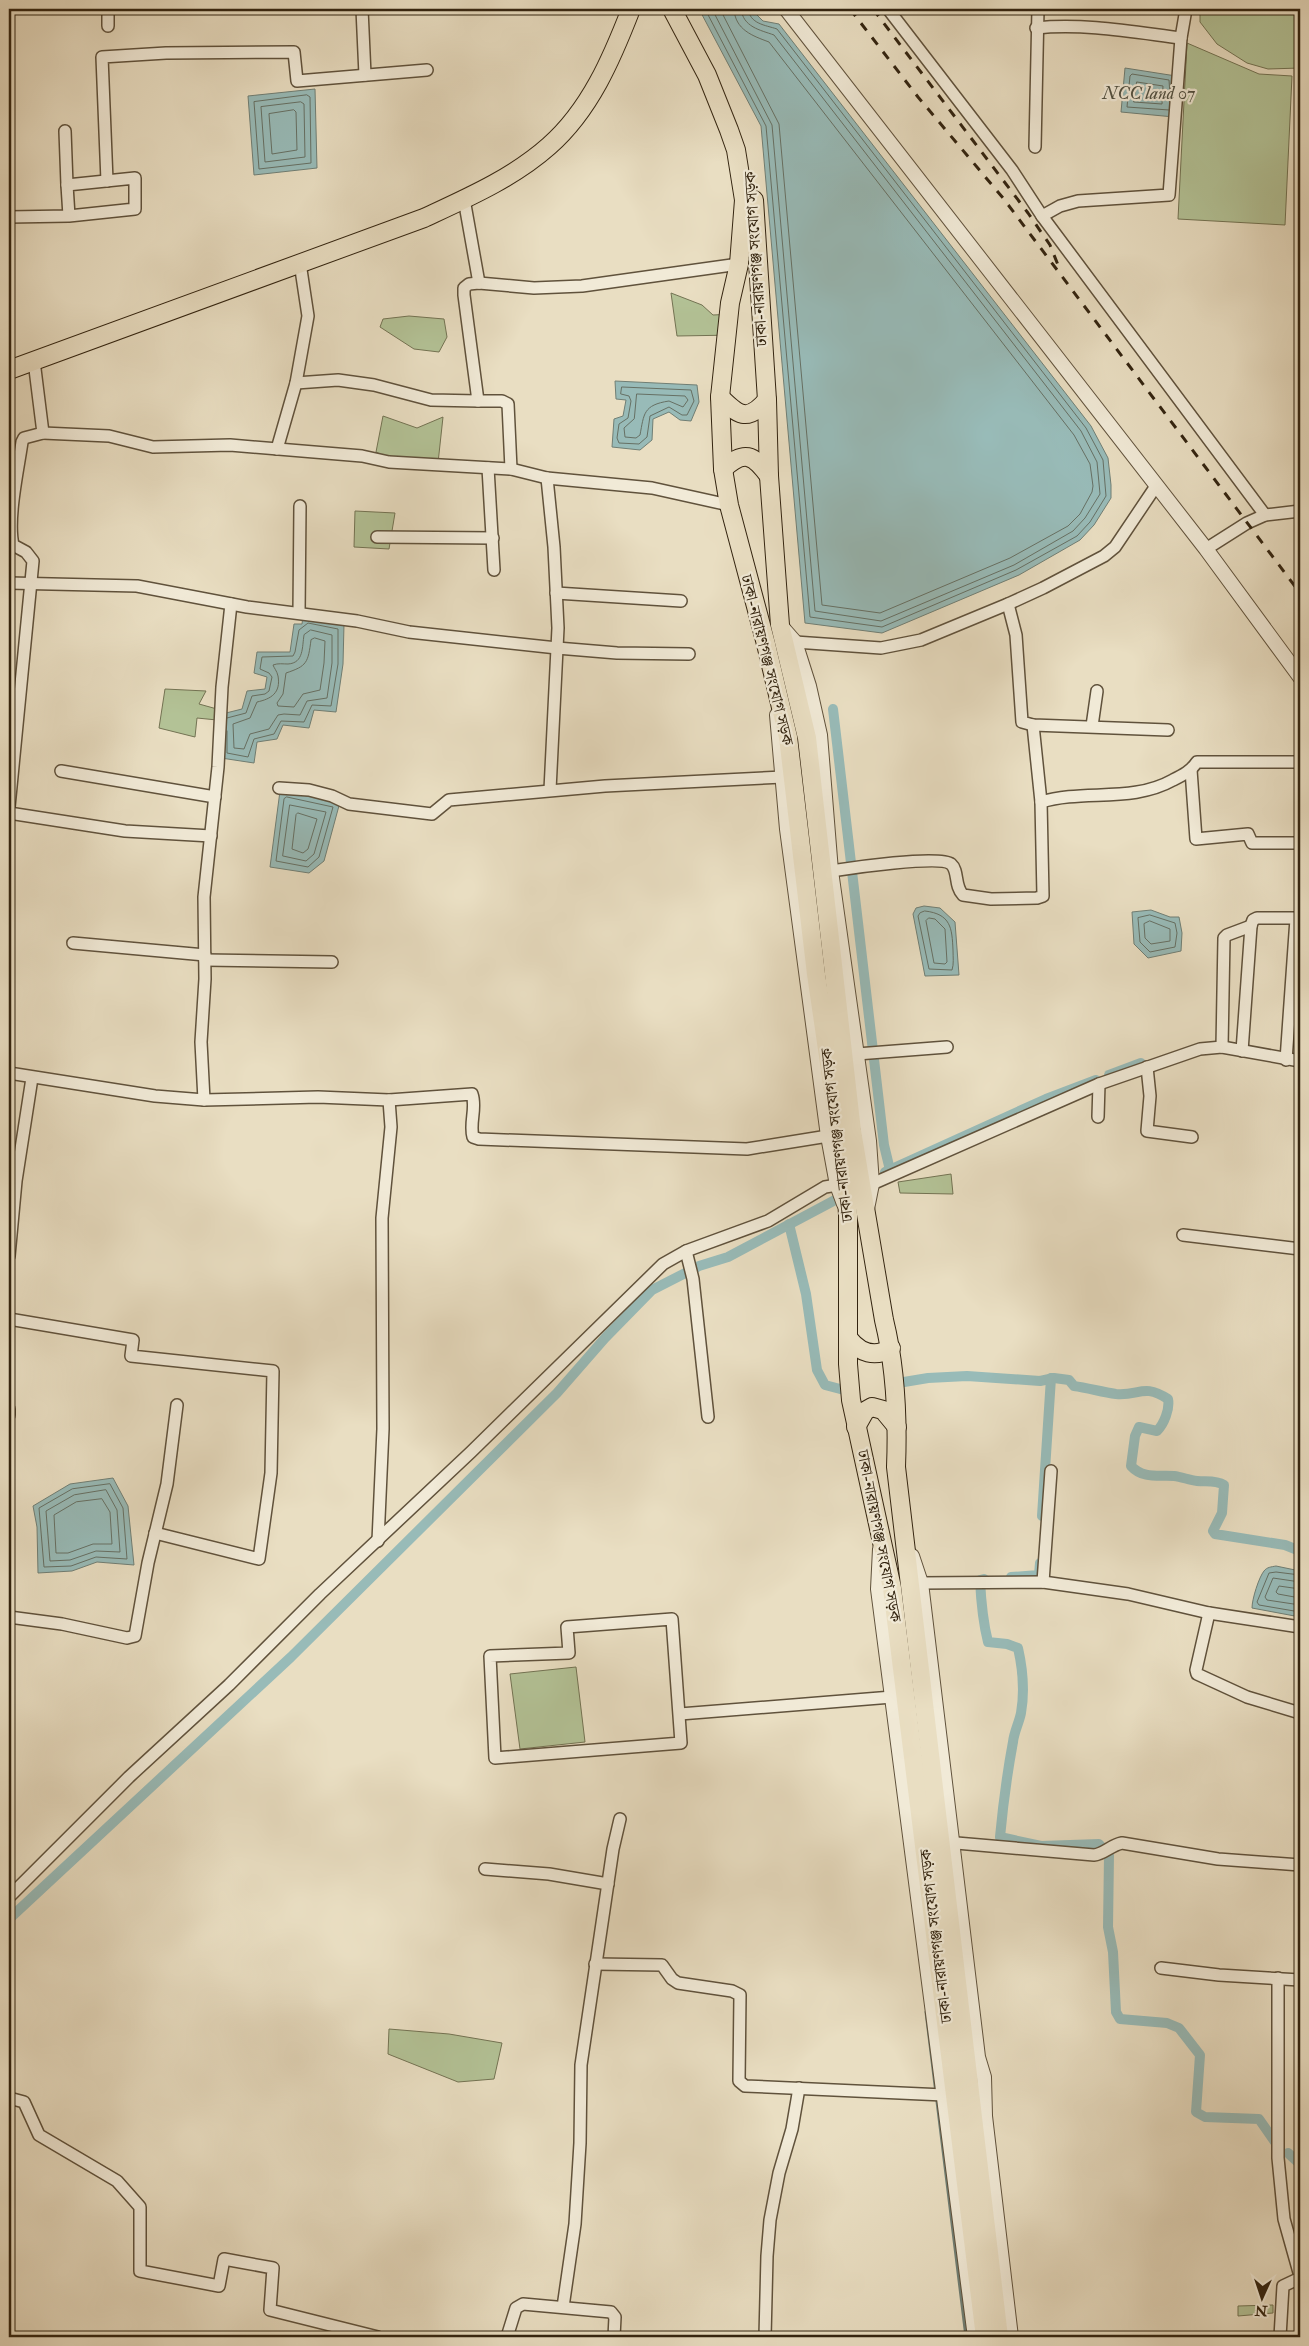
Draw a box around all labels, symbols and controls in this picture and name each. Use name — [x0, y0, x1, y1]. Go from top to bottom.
water label: NCC land 07 — [1102, 82, 1195, 105]
street label: ঢাকা-নারায়ণগঞ্জ সংযোগ সড়ক — [740, 170, 772, 348]
street label: ঢাকা-নারায়ণগঞ্জ সংযোগ সড়ক — [736, 572, 798, 748]
street label: ঢাকা-নারায়ণগঞ্জ সংযোগ সড়ক — [816, 1046, 858, 1224]
street label: ঢাকা-নারায়ণগঞ্জ সংযোগ সড়ক — [852, 1447, 906, 1625]
street label: ঢাকা-নারায়ণগঞ্জ সংযোগ সড়ক — [915, 1847, 957, 2025]
north arrow — [1236, 2274, 1286, 2324]
text: N — [1254, 2302, 1269, 2319]

